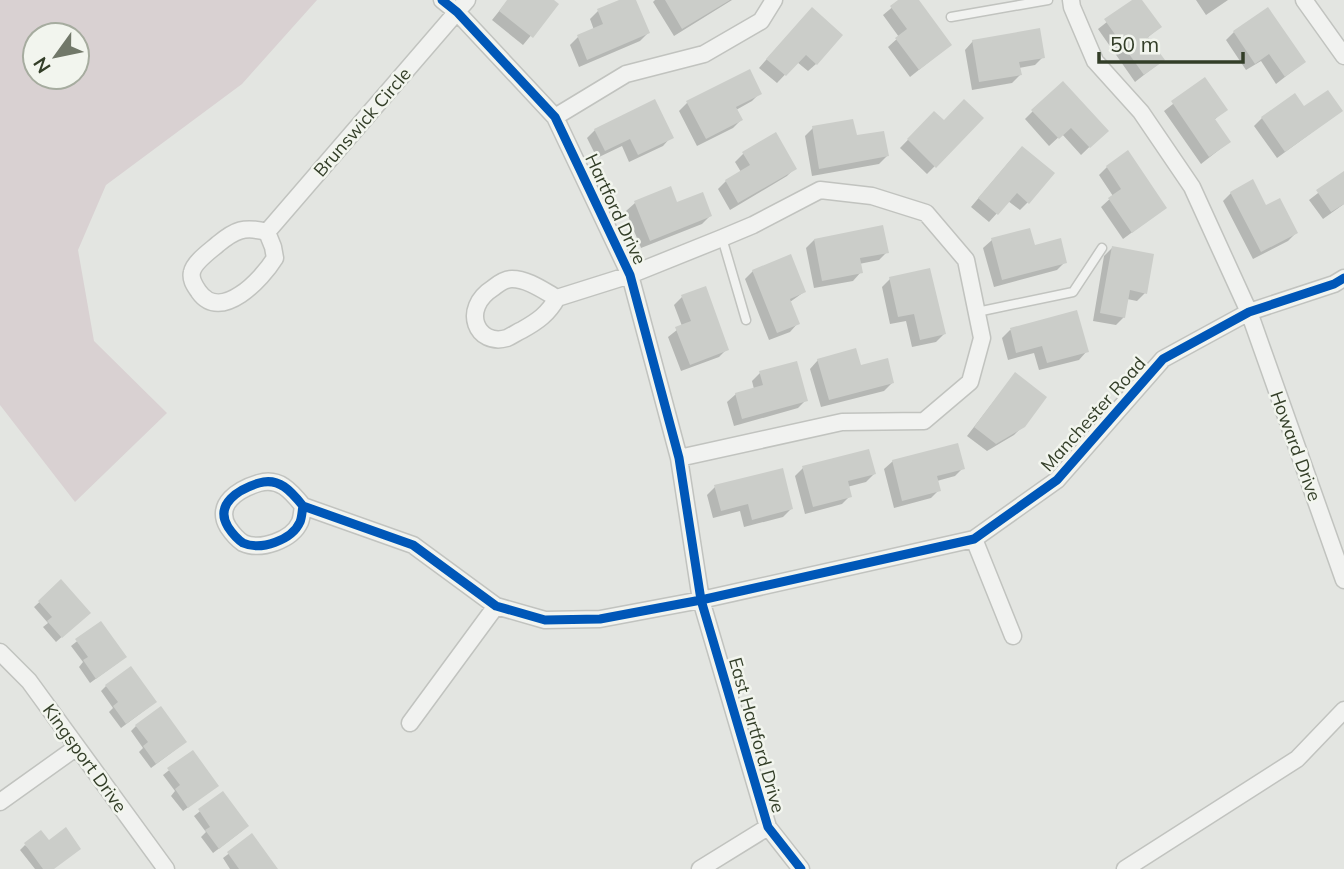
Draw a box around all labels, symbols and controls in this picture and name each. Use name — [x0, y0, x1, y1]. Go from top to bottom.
north arrow — [21, 21, 91, 91]
scale bar — [1099, 21, 1242, 65]
text: 50 m — [1110, 31, 1159, 57]
text: N — [28, 53, 56, 78]
street label: Brunswick Circle — [308, 63, 416, 181]
street label: Hartford Drive — [580, 150, 652, 268]
street label: Manchester Road — [1036, 352, 1150, 476]
street label: Howard Drive — [1265, 388, 1327, 504]
street label: East Hartford Drive — [724, 655, 790, 815]
street label: Kingsport Drive — [38, 699, 132, 817]

